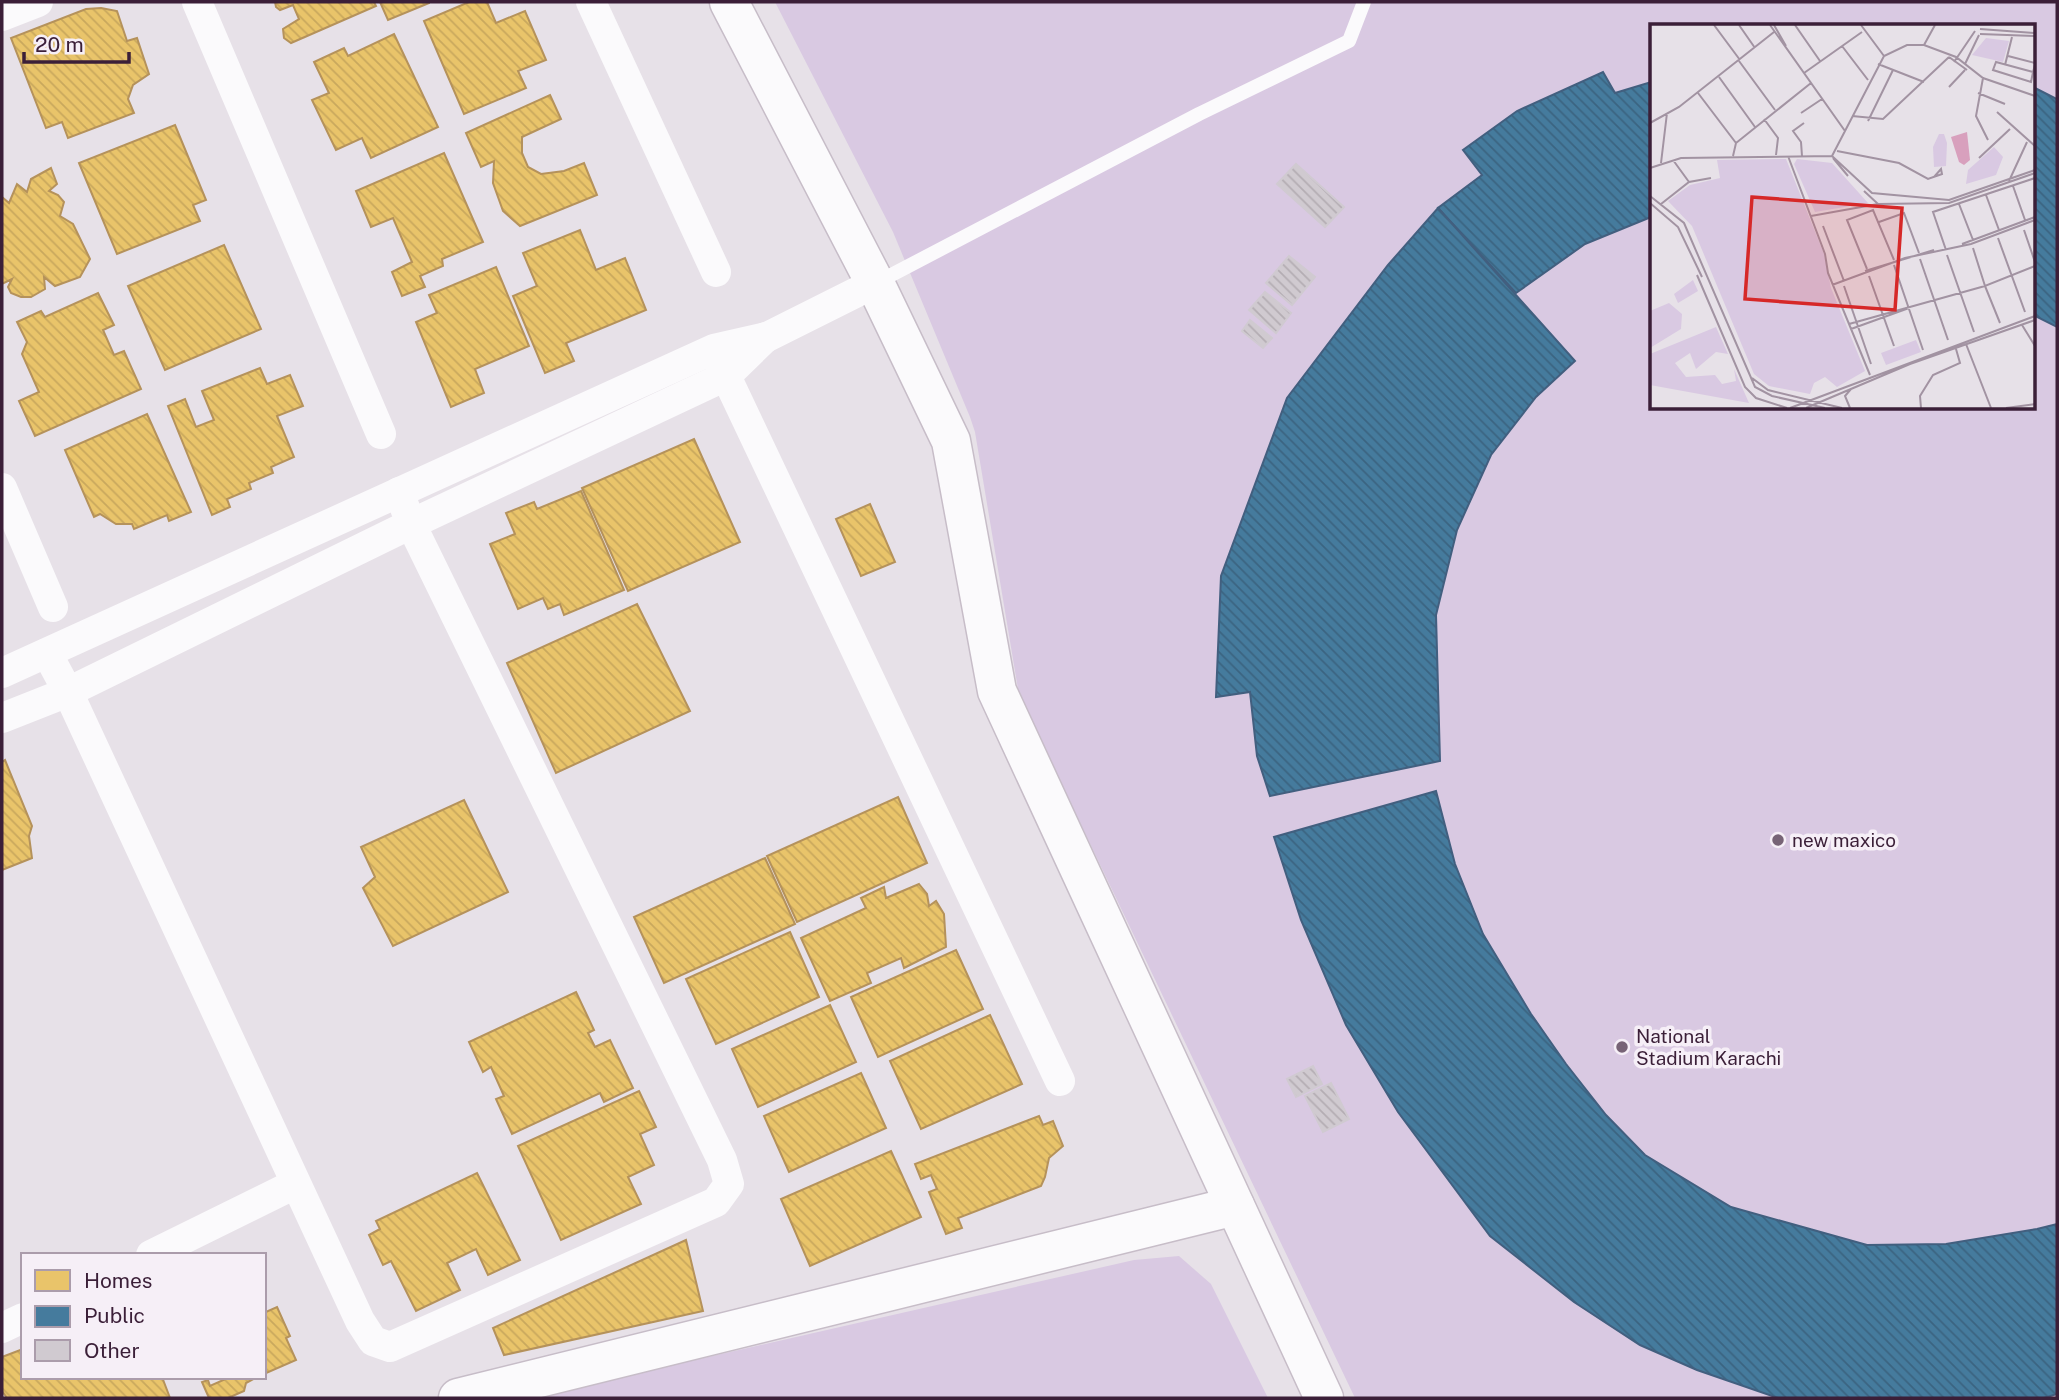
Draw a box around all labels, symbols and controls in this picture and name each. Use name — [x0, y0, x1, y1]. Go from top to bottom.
scale bar — [24, 21, 130, 65]
inset map — [1650, 24, 2035, 410]
text: 20 m — [35, 32, 84, 57]
place label: new maxico — [1792, 829, 1896, 851]
marker: new maxico — [1770, 832, 1786, 848]
place label: National Stadium Karachi — [1636, 1025, 1781, 1069]
marker: National Stadium Karachi — [1614, 1039, 1630, 1055]
legend — [21, 1253, 266, 1379]
text: Homes — [84, 1268, 152, 1293]
text: Public — [84, 1303, 145, 1328]
text: Other — [84, 1338, 140, 1363]

